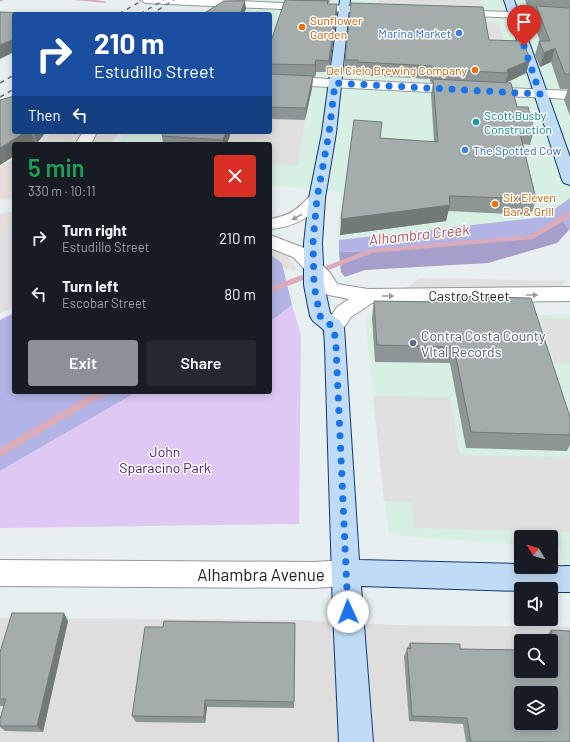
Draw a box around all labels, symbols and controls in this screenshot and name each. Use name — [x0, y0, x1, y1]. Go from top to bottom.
pin — [507, 5, 541, 46]
icon: arrive — [513, 11, 535, 33]
place label: Sunflower Garden — [310, 13, 363, 41]
marker: Sunflower Garden — [297, 22, 307, 32]
text: 210 m — [94, 26, 164, 60]
place label: Marina Market — [378, 26, 451, 40]
icon: right — [28, 28, 80, 80]
marker: Marina Market — [454, 28, 464, 38]
text: Estudillo Street — [94, 60, 215, 82]
place label: Del Cielo Brewing Company — [326, 63, 467, 77]
marker: Del Cielo Brewing Company — [470, 65, 480, 75]
icon: left — [69, 104, 91, 126]
text: Then — [28, 106, 61, 124]
place label: Scott Busby Construction — [484, 108, 552, 136]
marker: Scott Busby Construction — [471, 117, 481, 127]
place label: The Spotted Cow — [473, 143, 562, 157]
marker: The Spotted Cow — [460, 145, 470, 155]
text: 5 min — [28, 153, 85, 182]
button: close — [214, 155, 256, 197]
text: 330 m · 10:11 — [28, 183, 95, 199]
place label: Six Eleven Bar & Grill — [503, 190, 556, 218]
marker: Six Eleven Bar & Grill — [490, 199, 500, 209]
one-way arrow — [291, 213, 303, 220]
water label: Alhambra Creek — [368, 220, 471, 248]
text: Turn right — [62, 221, 127, 239]
icon: right — [28, 227, 50, 249]
text: 210 m — [219, 229, 256, 247]
text: Estudillo Street — [62, 239, 149, 255]
text: Turn left — [62, 277, 118, 295]
icon: left — [28, 283, 50, 305]
text: 80 m — [224, 285, 256, 303]
street label: Castro Street — [428, 287, 510, 304]
one-way arrow — [526, 292, 539, 298]
one-way arrow — [382, 293, 395, 299]
text: Escobar Street — [62, 295, 147, 311]
place label: Contra Costa County VItal Records — [421, 327, 546, 360]
marker: Contra Costa County VItal Records — [408, 338, 418, 348]
button: Exit — [28, 340, 138, 386]
button: Share — [146, 340, 256, 386]
park label: John Sparacino Park — [119, 443, 211, 476]
north arrow — [514, 530, 558, 574]
map controls — [514, 530, 558, 730]
street label: Alhambra Avenue — [197, 564, 325, 584]
button: sound — [514, 582, 558, 626]
position arrow — [327, 591, 369, 633]
button: search — [514, 634, 558, 678]
button: layers — [514, 686, 558, 730]

